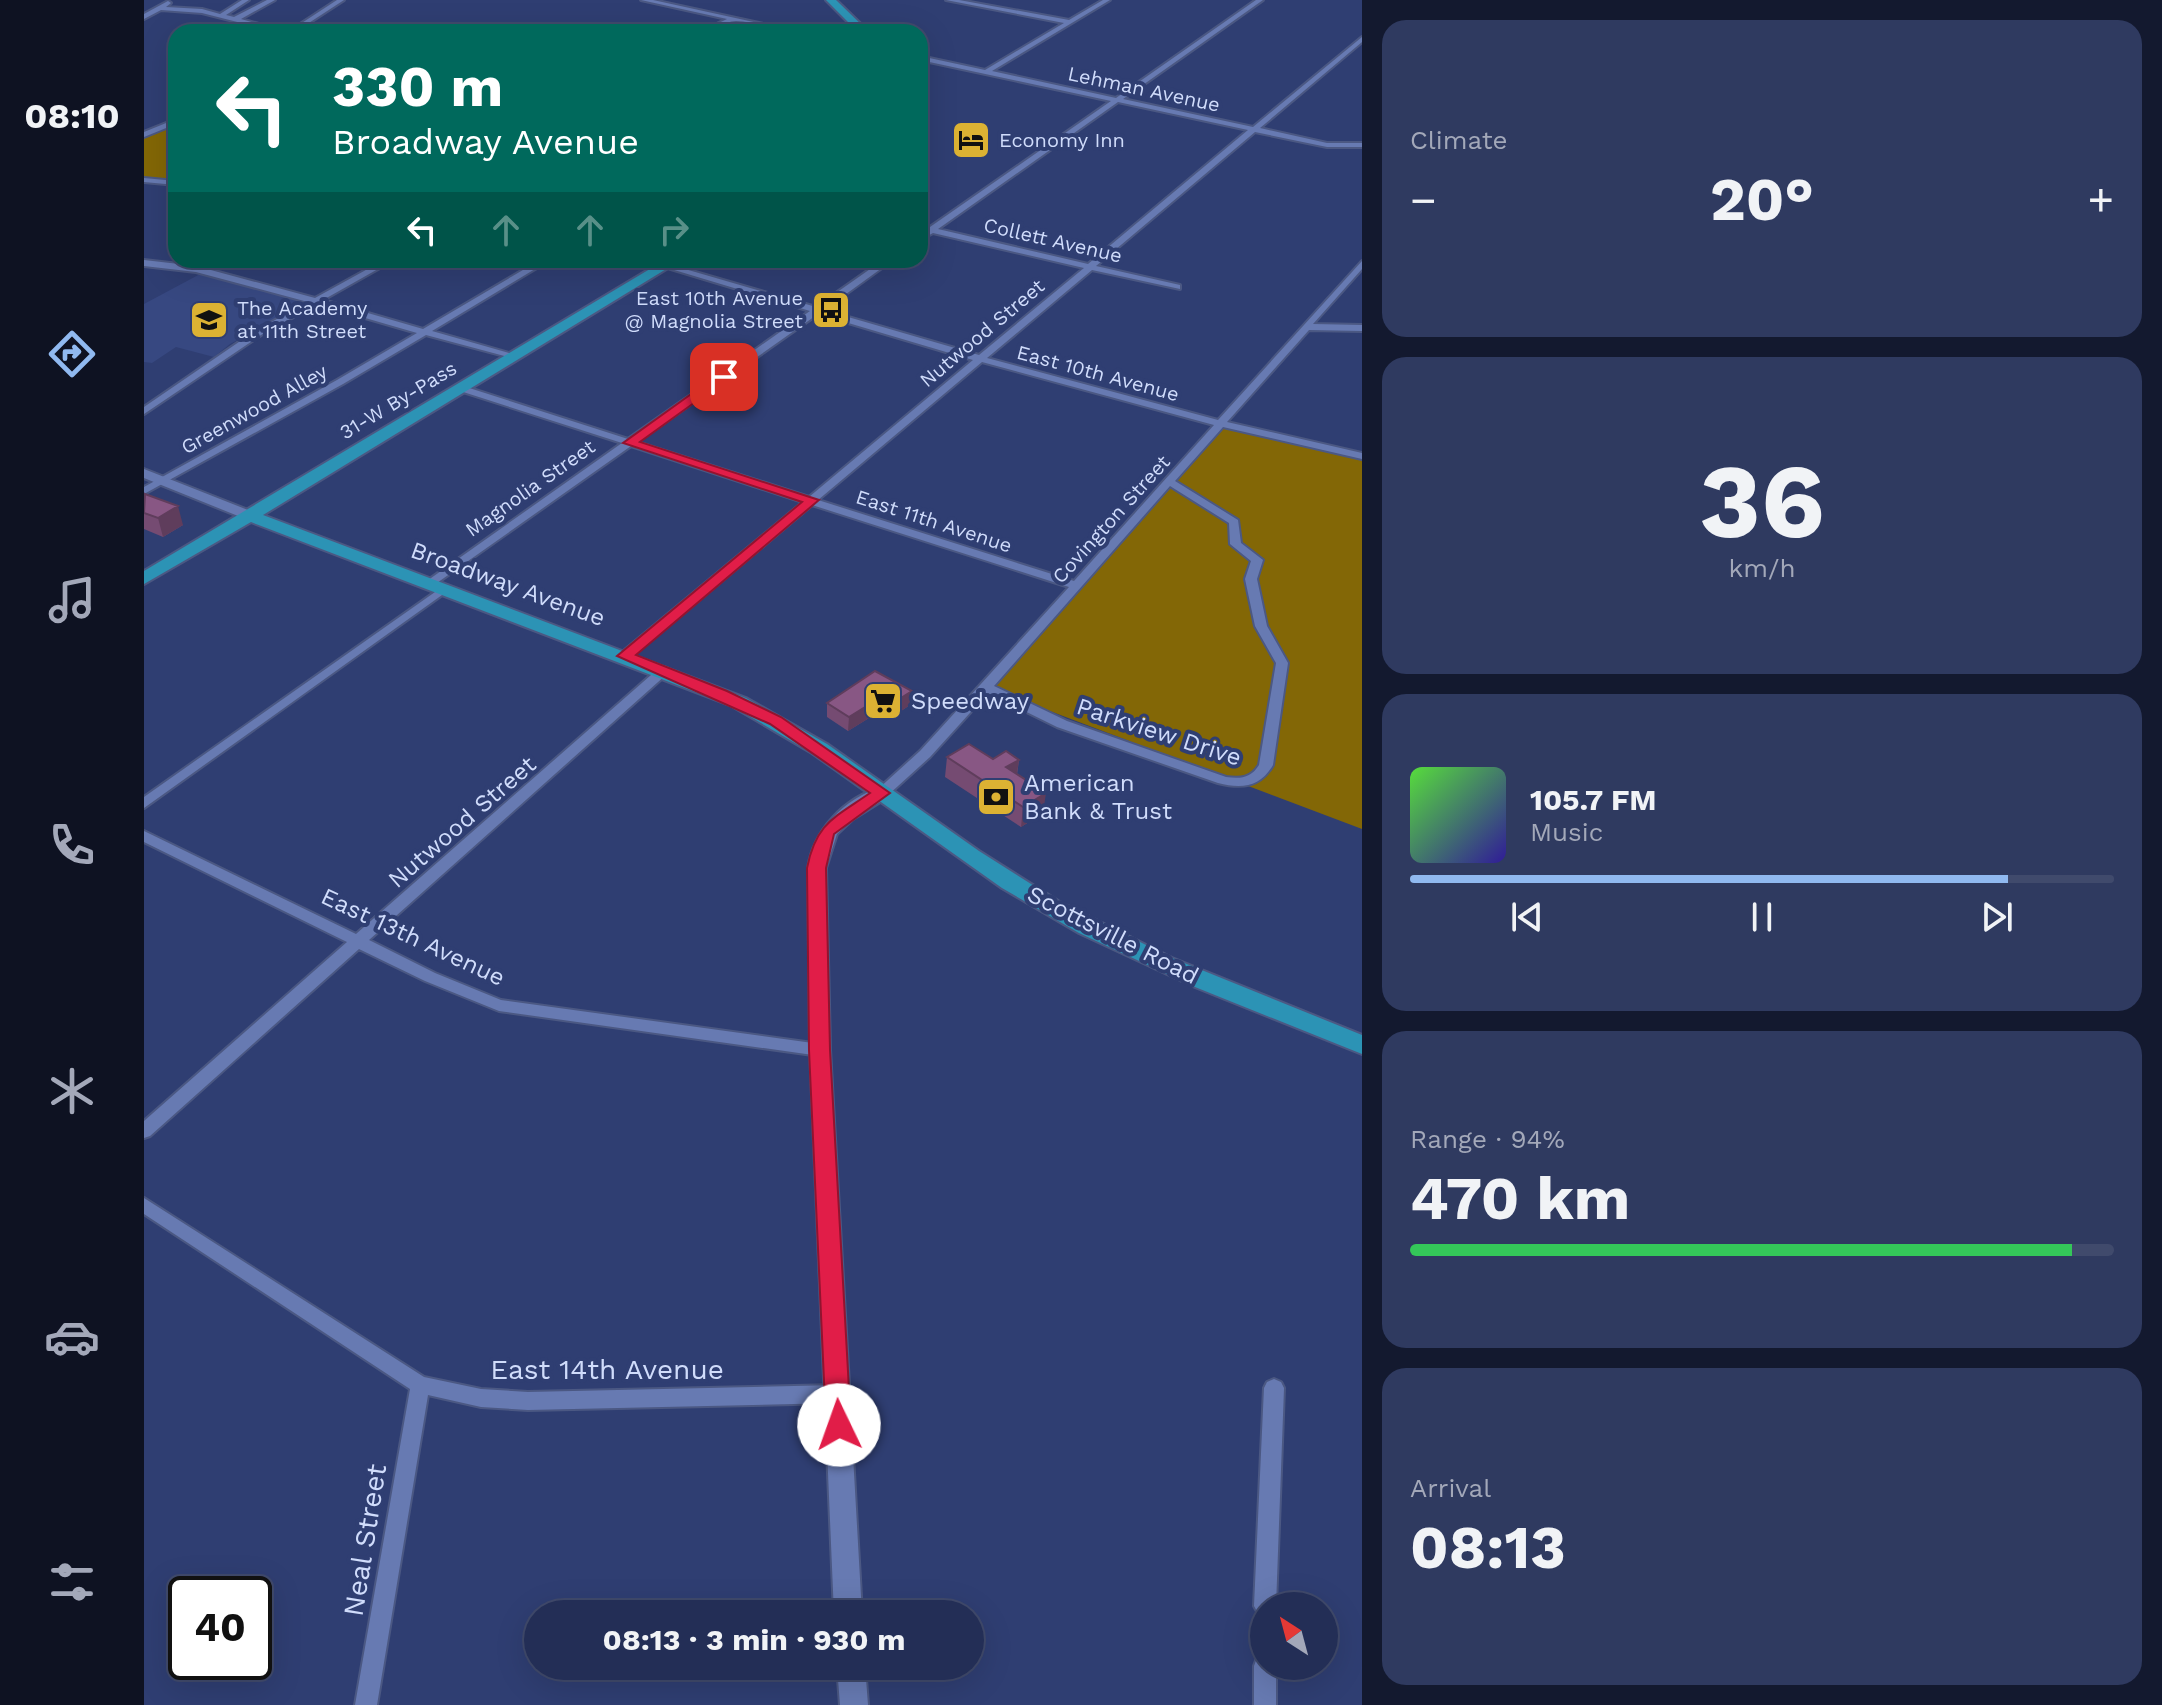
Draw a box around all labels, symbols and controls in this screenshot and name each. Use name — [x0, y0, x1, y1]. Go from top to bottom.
text: 330 m — [332, 54, 503, 120]
icon: left — [200, 56, 304, 160]
street label: Lehman Avenue — [1066, 61, 1222, 117]
text: 08:10 — [24, 95, 120, 137]
hotel icon: Economy Inn — [950, 119, 992, 161]
text: Broadway Avenue — [332, 121, 639, 163]
text: Climate — [1410, 125, 1508, 155]
place label: Economy Inn — [999, 128, 1125, 152]
text: 20° — [1710, 164, 1814, 235]
text: − — [1410, 174, 1437, 226]
text: + — [2087, 174, 2114, 226]
icon: left — [400, 208, 444, 252]
icon: ahead — [484, 208, 528, 252]
icon: ahead — [568, 208, 612, 252]
icon: right — [652, 208, 696, 252]
street label: Collett Avenue — [981, 212, 1125, 268]
street label: Nutwood Street — [915, 274, 1050, 392]
place label: East 10th Avenue @ Magnolia Street — [624, 286, 804, 333]
bus stop icon: East 10th Avenue @ Magnolia Street — [810, 289, 852, 331]
place label: The Academy at 11th Street — [237, 296, 368, 343]
school or university icon: The Academy at 11th Street — [188, 299, 230, 341]
icon: directions — [44, 326, 100, 382]
street label: East 10th Avenue — [1014, 340, 1182, 406]
pin — [690, 343, 758, 411]
icon: arrive — [702, 355, 746, 399]
street label: 31-W By-Pass — [335, 356, 461, 444]
street label: Greenwood Alley — [177, 359, 332, 459]
street label: Magnolia Street — [461, 434, 600, 542]
text: 36 — [1699, 440, 1825, 562]
street label: Covington Street — [1047, 449, 1175, 588]
street label: East 11th Avenue — [853, 484, 1015, 558]
street label: Broadway Avenue — [407, 536, 609, 632]
text: km/h — [1729, 553, 1795, 583]
icon: music — [44, 572, 100, 628]
supermarket icon: Speedway — [862, 680, 904, 722]
place label: Speedway — [911, 687, 1030, 715]
street label: Parkview Drive — [1073, 692, 1245, 772]
street label: Nutwood Street — [383, 750, 541, 894]
place label: American Bank & Trust — [1024, 769, 1172, 825]
bank icon: American Bank & Trust — [975, 776, 1017, 818]
text: 105.7 FM — [1530, 782, 1657, 817]
icon: phone — [44, 817, 100, 873]
text: Music — [1530, 817, 1603, 847]
street label: Scottsville Road — [1023, 880, 1203, 990]
street label: East 13th Avenue — [317, 882, 509, 992]
icon: previous — [1505, 895, 1549, 939]
icon: pause — [1740, 895, 1784, 939]
icon: next — [1975, 895, 2019, 939]
icon: climate — [44, 1063, 100, 1119]
text: Range · 94% — [1410, 1124, 1565, 1154]
text: 470 km — [1410, 1163, 1630, 1234]
icon: car — [44, 1309, 100, 1365]
street label: East 14th Avenue — [490, 1353, 724, 1386]
position arrow — [797, 1383, 881, 1467]
street label: Neal Street — [337, 1461, 393, 1619]
text: Arrival — [1410, 1473, 1491, 1503]
text: 08:13 — [1410, 1512, 1566, 1583]
icon: filters — [44, 1554, 100, 1610]
speed limit sign: 40 — [168, 1576, 272, 1680]
north arrow — [1250, 1592, 1338, 1680]
map controls — [1250, 1592, 1338, 1680]
text: 08:13 · 3 min · 930 m — [603, 1622, 905, 1657]

